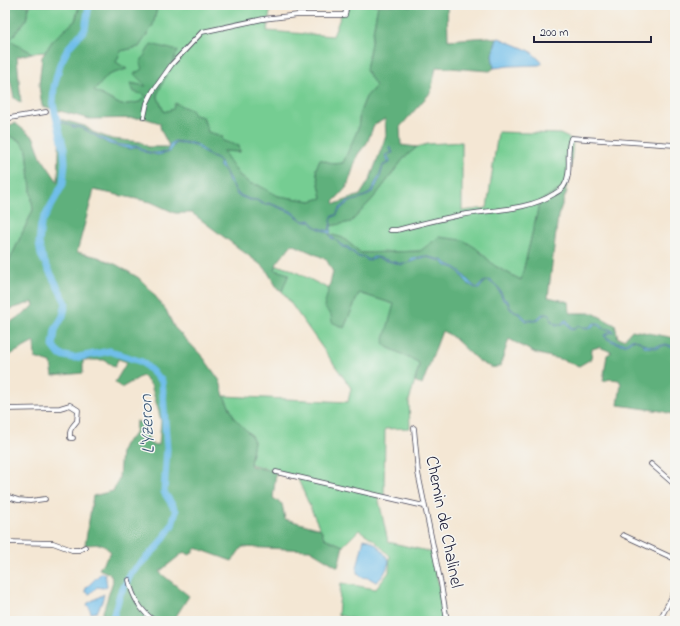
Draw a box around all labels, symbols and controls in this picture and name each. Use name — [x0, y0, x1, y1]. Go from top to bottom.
scale bar — [534, 18, 651, 44]
text: 200 m — [540, 24, 569, 42]
water label: L'Yzeron — [133, 393, 163, 454]
street label: Chemin de Chalinel — [417, 454, 469, 590]

